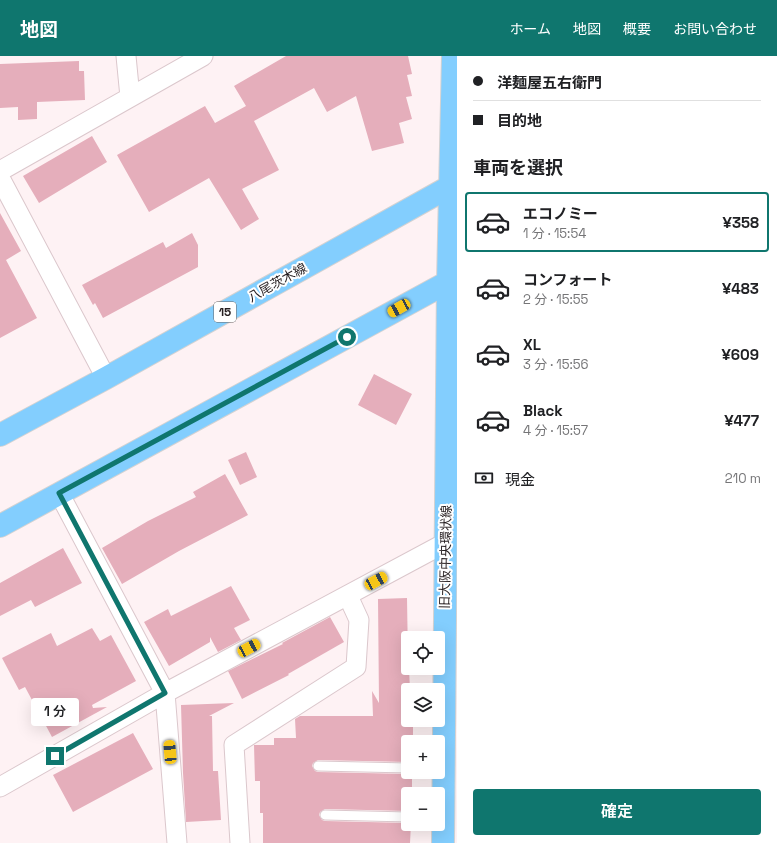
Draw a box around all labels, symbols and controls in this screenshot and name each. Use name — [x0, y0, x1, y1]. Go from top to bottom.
text: 地図 — [20, 17, 58, 42]
text: ホーム — [509, 20, 551, 38]
text: 地図 — [573, 20, 601, 38]
text: 概要 — [623, 20, 651, 38]
text: お問い合わせ — [673, 20, 757, 38]
text: 洋麺屋五右衛門 — [497, 73, 602, 92]
text: 目的地 — [497, 111, 542, 130]
text: 車両を選択 — [473, 156, 563, 179]
icon: car — [475, 204, 511, 240]
text: エコノミー — [523, 204, 598, 223]
text: ¥358 — [723, 213, 759, 232]
text: 1 分 · 15:54 — [523, 225, 586, 242]
street label: 八尾茨木線 — [245, 259, 310, 306]
icon: car — [475, 270, 511, 306]
text: コンフォート — [523, 270, 613, 289]
text: ¥483 — [722, 279, 759, 298]
text: 2 分 · 15:55 — [523, 291, 588, 308]
car — [386, 297, 412, 319]
road number: 15 — [214, 302, 236, 322]
route start — [338, 328, 356, 346]
text: XL — [523, 335, 541, 354]
icon: car — [475, 336, 511, 372]
text: ¥609 — [721, 345, 759, 364]
text: 3 分 · 15:56 — [523, 356, 589, 373]
text: Black — [523, 401, 563, 420]
icon: car — [475, 402, 511, 438]
text: ¥477 — [724, 411, 759, 430]
text: 4 分 · 15:57 — [523, 422, 588, 439]
icon: cash — [473, 467, 495, 489]
text: 現金 — [505, 470, 535, 489]
text: 210 m — [725, 470, 761, 487]
street label: 旧大阪中央環状線 — [436, 505, 455, 609]
car — [363, 570, 389, 592]
map controls — [401, 631, 445, 831]
button: locate — [401, 631, 445, 675]
car — [236, 637, 262, 659]
button: layers — [401, 683, 445, 727]
callout: 1 分 — [31, 698, 79, 726]
text: 1 分 — [44, 703, 66, 720]
button: + — [401, 735, 445, 779]
car — [163, 740, 177, 764]
route end — [46, 747, 64, 765]
button: − — [401, 787, 445, 831]
button: 確定 — [473, 789, 761, 835]

